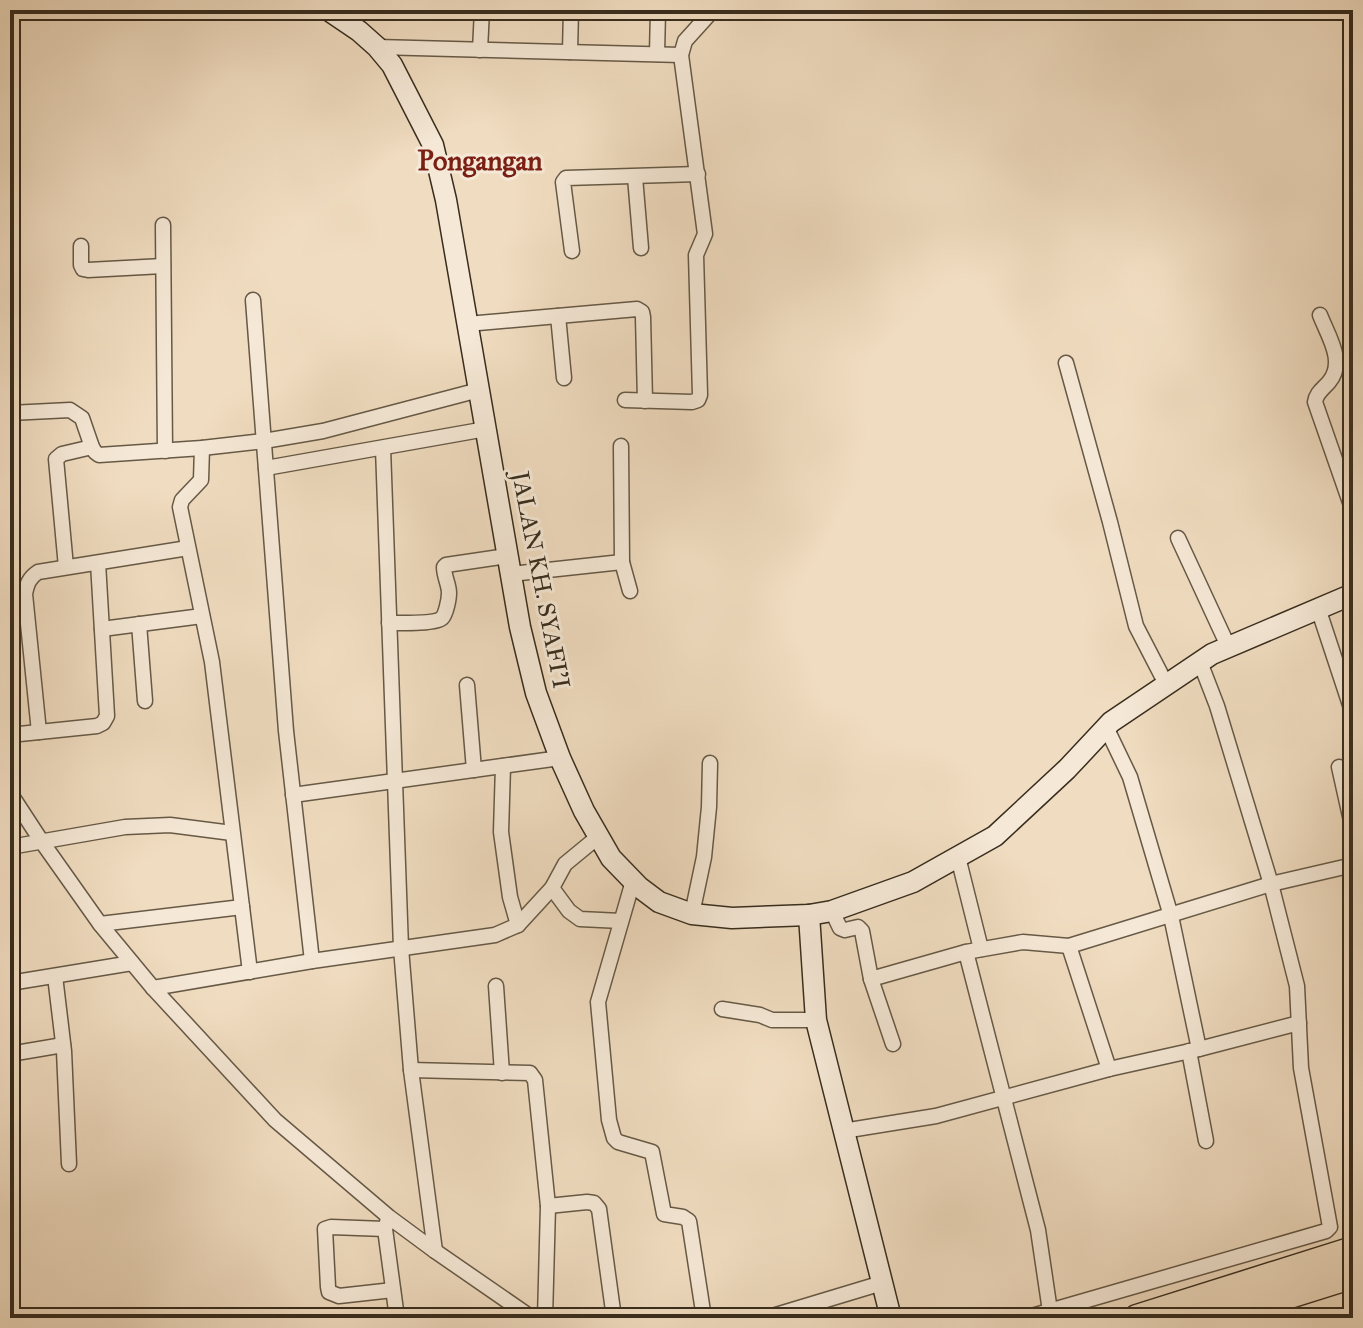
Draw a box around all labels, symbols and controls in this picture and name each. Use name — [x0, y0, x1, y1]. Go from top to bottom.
district label: Pongangan — [418, 143, 542, 178]
street label: JALAN KH. SYAFI'I — [505, 466, 577, 691]

